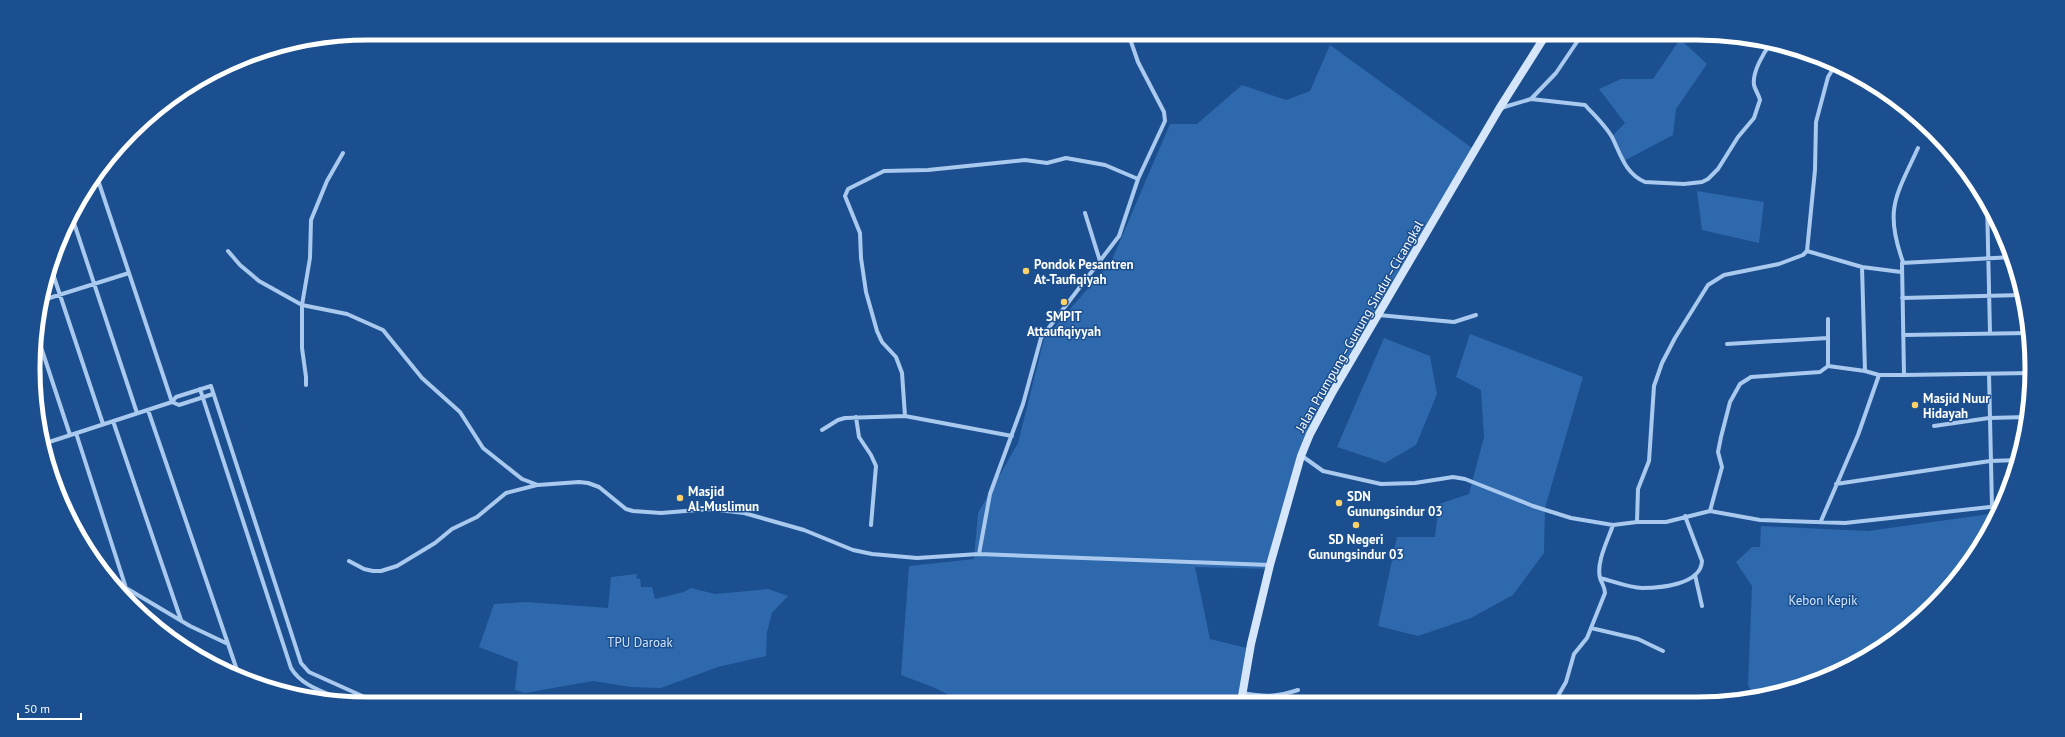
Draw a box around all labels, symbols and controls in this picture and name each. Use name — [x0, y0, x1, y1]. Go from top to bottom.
street label: Jalan Prumpung–Gunung Sindur–Cicangkal — [1291, 217, 1427, 436]
place label: Pondok Pesantren At-Taufiqiyah — [1034, 256, 1134, 288]
marker: Pondok Pesantren At-Taufiqiyah — [1021, 266, 1031, 276]
marker: SMPIT Attaufiqiyyah — [1059, 297, 1069, 307]
place label: SMPIT Attaufiqiyyah — [1027, 308, 1101, 340]
place label: Masjid Nuur Hidayah — [1923, 390, 1990, 422]
marker: Masjid Nuur Hidayah — [1910, 400, 1920, 410]
place label: Masjid Al-Muslimun — [688, 483, 759, 515]
place label: SDN Gunungsindur 03 — [1347, 488, 1443, 520]
marker: Masjid Al-Muslimun — [675, 493, 685, 503]
marker: SDN Gunungsindur 03 — [1334, 498, 1344, 508]
marker: SD Negeri Gunungsindur 03 — [1351, 520, 1361, 530]
place label: SD Negeri Gunungsindur 03 — [1308, 531, 1404, 563]
park label: Kebon Kepik — [1788, 592, 1858, 609]
park label: TPU Daroak — [607, 634, 673, 651]
scale bar — [18, 695, 81, 721]
text: 50 m — [24, 701, 50, 716]

